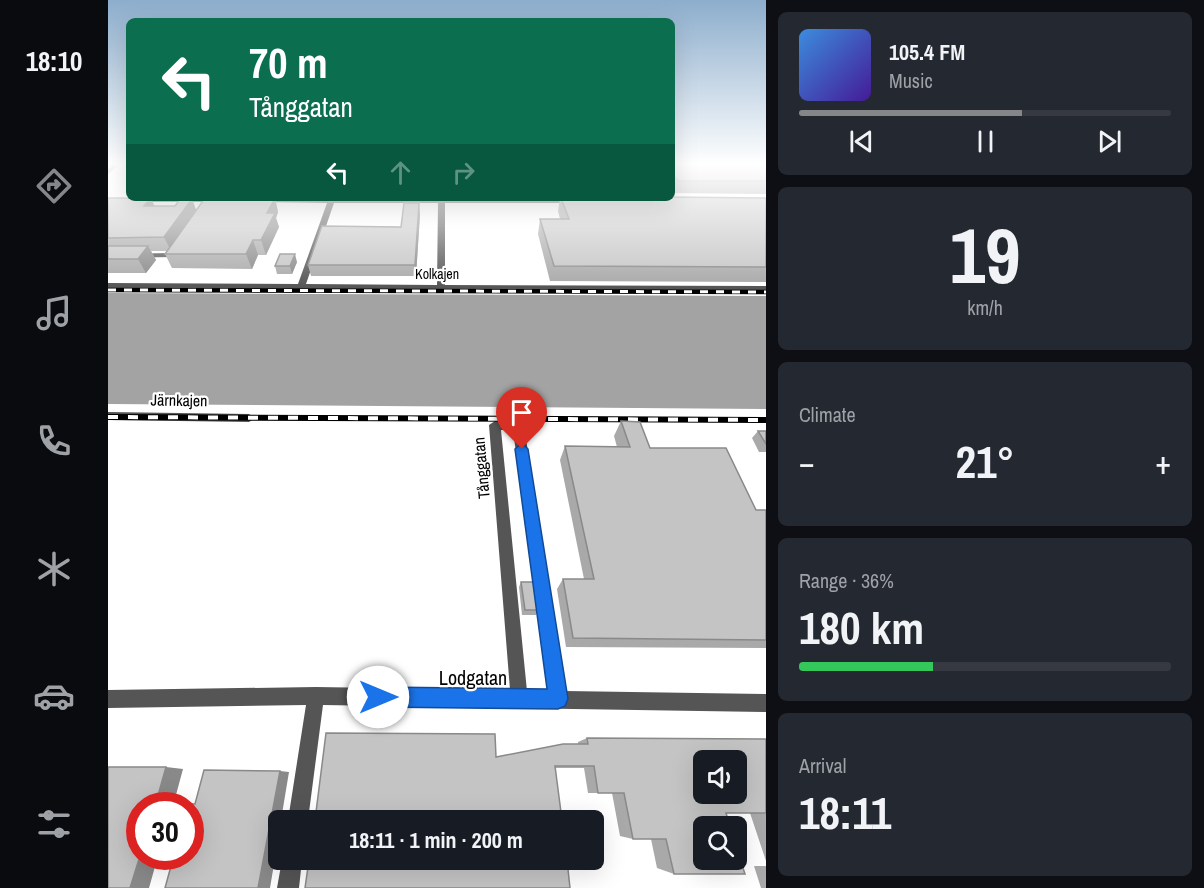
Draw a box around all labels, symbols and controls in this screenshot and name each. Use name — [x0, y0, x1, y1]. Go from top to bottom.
text: 70 m — [249, 35, 328, 91]
text: 105.4 FM — [889, 37, 965, 67]
icon: left — [150, 42, 228, 120]
text: 18:10 — [26, 43, 82, 79]
text: Music — [889, 67, 933, 94]
text: Tånggatan — [249, 89, 353, 125]
icon: previous — [845, 125, 878, 158]
icon: pause — [969, 125, 1002, 158]
icon: next — [1093, 125, 1126, 158]
icon: left — [321, 156, 354, 189]
icon: ahead — [384, 156, 417, 189]
icon: right — [447, 156, 480, 189]
icon: directions — [33, 165, 75, 207]
text: 19 — [949, 202, 1021, 307]
street label: Kolkajen — [415, 265, 459, 283]
icon: music — [33, 292, 75, 334]
text: km/h — [967, 294, 1003, 321]
pin — [496, 387, 547, 449]
street label: Järnkajen — [150, 389, 208, 411]
icon: arrive — [505, 396, 538, 429]
text: Climate — [799, 401, 856, 428]
icon: phone — [33, 420, 75, 462]
text: 21° — [955, 431, 1015, 492]
street label: Tånggatan — [467, 436, 495, 500]
text: − — [799, 440, 815, 484]
text: + — [1155, 440, 1171, 484]
icon: climate — [33, 548, 75, 590]
text: Range · 36% — [799, 567, 894, 594]
text: 180 km — [799, 597, 924, 658]
street label: Lodgatan — [439, 664, 507, 691]
position arrow — [346, 665, 410, 729]
icon: car — [33, 675, 75, 717]
map controls — [693, 750, 747, 870]
button: sound — [693, 750, 747, 804]
text: Arrival — [799, 752, 846, 779]
text: 18:11 — [799, 782, 891, 843]
speed limit sign: 30 — [126, 792, 204, 870]
icon: filters — [33, 803, 75, 845]
button: search — [693, 816, 747, 870]
text: 18:11 · 1 min · 200 m — [349, 825, 523, 855]

